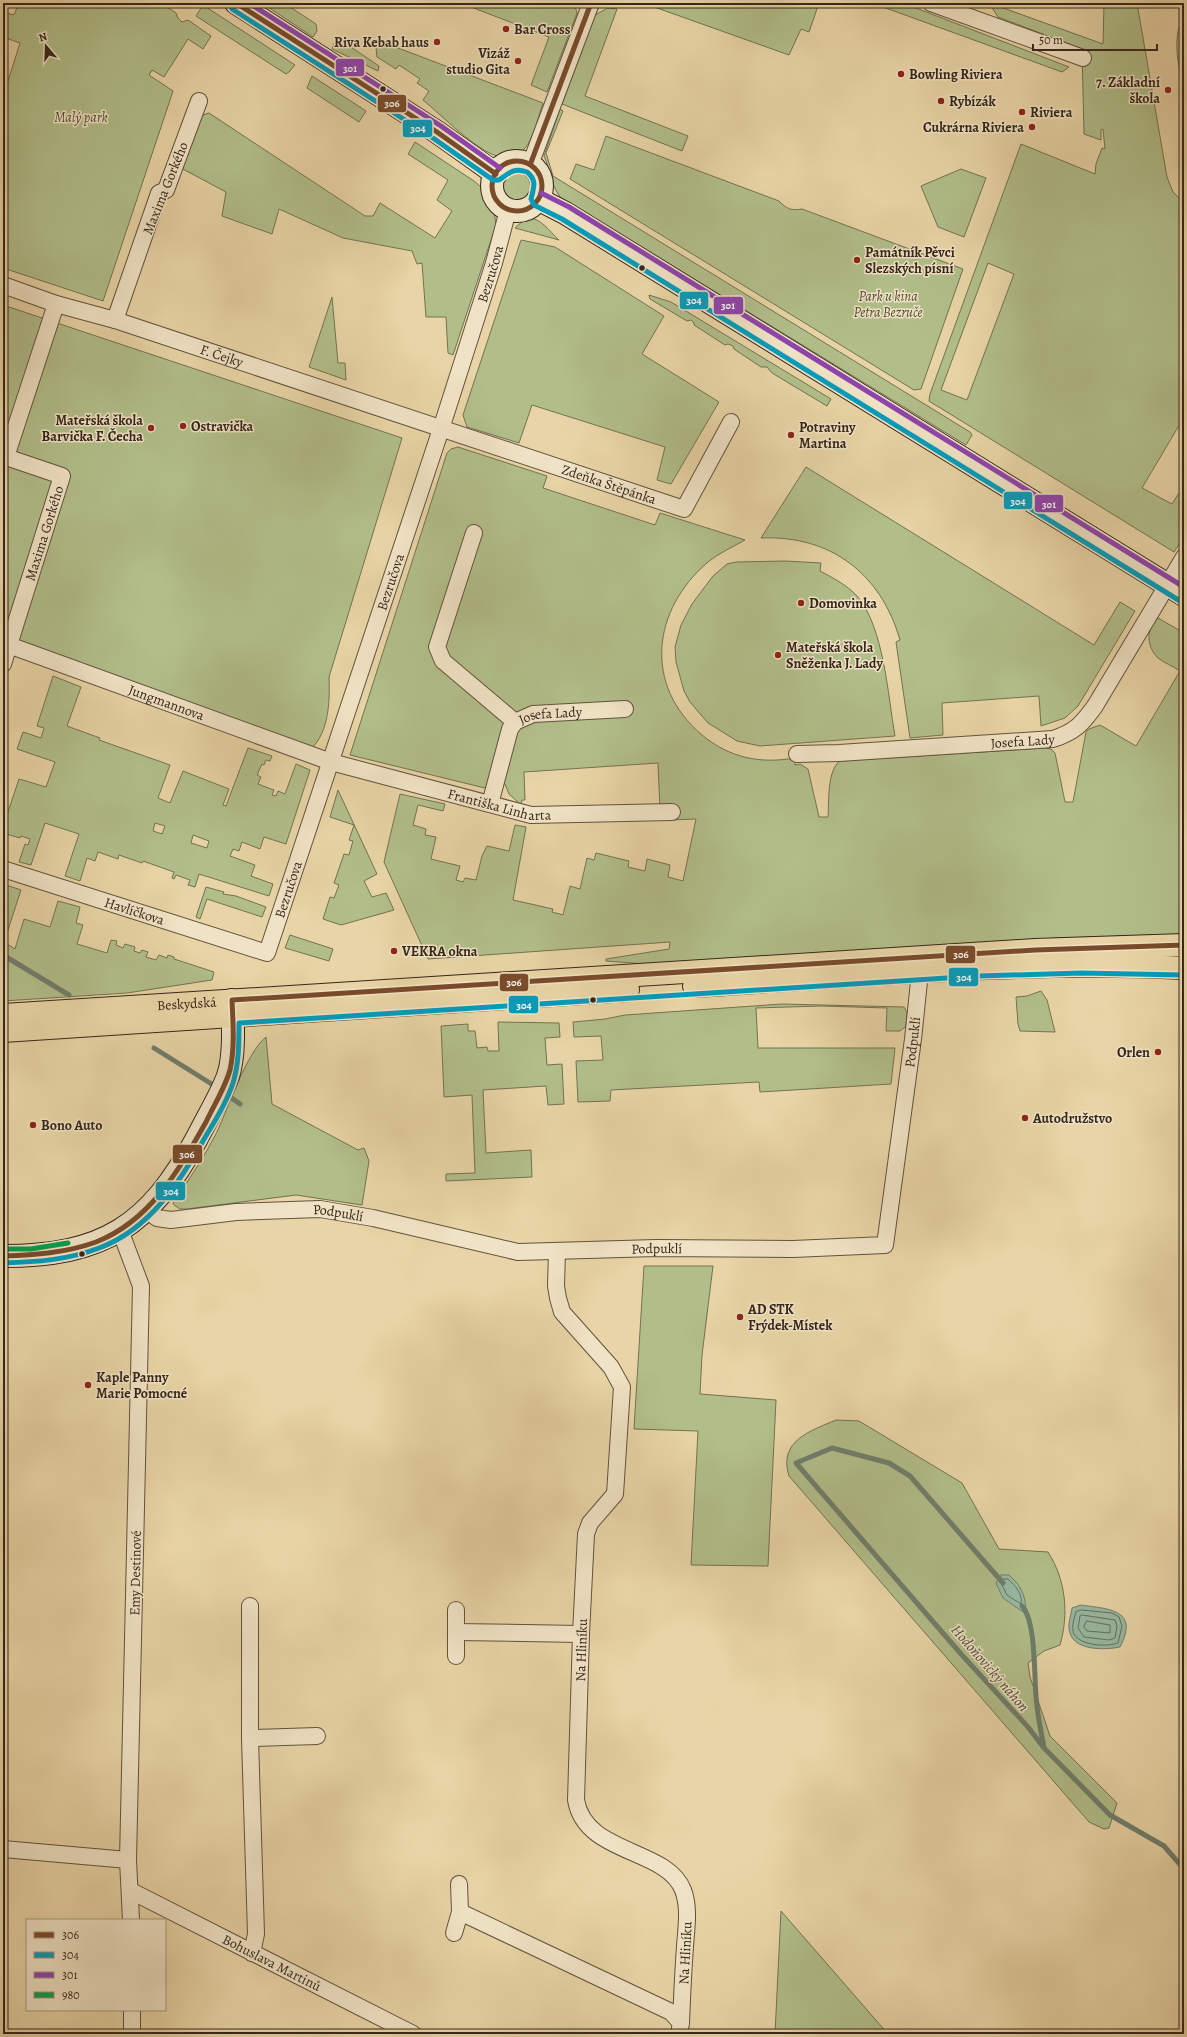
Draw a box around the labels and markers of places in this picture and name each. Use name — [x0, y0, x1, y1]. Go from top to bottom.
place label: Bar Cross — [514, 20, 571, 39]
marker: Bar Cross — [501, 24, 511, 34]
place label: Riva Kebab haus — [334, 33, 429, 52]
marker: Riva Kebab haus — [432, 37, 442, 47]
place label: Vizáž studio Gita — [446, 44, 511, 79]
marker: Vizáž studio Gita — [513, 56, 523, 66]
place label: Bowling Riviera — [909, 65, 1003, 84]
marker: Bowling Riviera — [896, 69, 906, 79]
place label: 7. Základní škola — [1096, 73, 1160, 108]
unlabelled marker — [378, 84, 388, 94]
marker: 7. Základní škola — [1163, 85, 1173, 95]
place label: Rybízák — [949, 92, 997, 111]
marker: Rybízák — [936, 96, 946, 106]
place label: Riviera — [1030, 103, 1073, 122]
marker: Riviera — [1017, 107, 1027, 117]
place label: Cukrárna Riviera — [923, 118, 1024, 137]
marker: Cukrárna Riviera — [1027, 122, 1037, 132]
place label: Památník Pěvci Slezských písní — [865, 243, 955, 278]
marker: Památník Pěvci Slezských písní — [852, 255, 862, 265]
unlabelled marker — [637, 263, 647, 273]
place label: Mateřská škola Barvička F. Čecha — [41, 411, 143, 446]
place label: Ostravička — [191, 417, 254, 436]
place label: Potraviny Martina — [799, 418, 856, 453]
marker: Ostravička — [178, 421, 188, 431]
marker: Mateřská škola Barvička F. Čecha — [146, 423, 156, 433]
marker: Potraviny Martina — [786, 430, 796, 440]
place label: Domovinka — [809, 594, 877, 613]
marker: Domovinka — [796, 598, 806, 608]
place label: Mateřská škola Sněženka J. Lady — [786, 638, 883, 673]
marker: Mateřská škola Sněženka J. Lady — [773, 650, 783, 660]
place label: VEKRA okna — [401, 942, 478, 961]
marker: VEKRA okna — [389, 946, 399, 956]
unlabelled marker — [588, 995, 598, 1005]
place label: Orlen — [1117, 1043, 1150, 1062]
marker: Orlen — [1153, 1047, 1163, 1057]
place label: Autodružstvo — [1032, 1109, 1112, 1128]
marker: Autodružstvo — [1020, 1113, 1030, 1123]
place label: Bono Auto — [41, 1116, 102, 1135]
marker: Bono Auto — [28, 1120, 38, 1130]
unlabelled marker — [77, 1249, 87, 1259]
place label: AD STK Frýdek-Místek — [747, 1300, 833, 1335]
marker: AD STK Frýdek-Místek — [735, 1312, 745, 1322]
place label: Kaple Panny Marie Pomocné — [96, 1368, 188, 1403]
marker: Kaple Panny Marie Pomocné — [83, 1380, 93, 1390]

